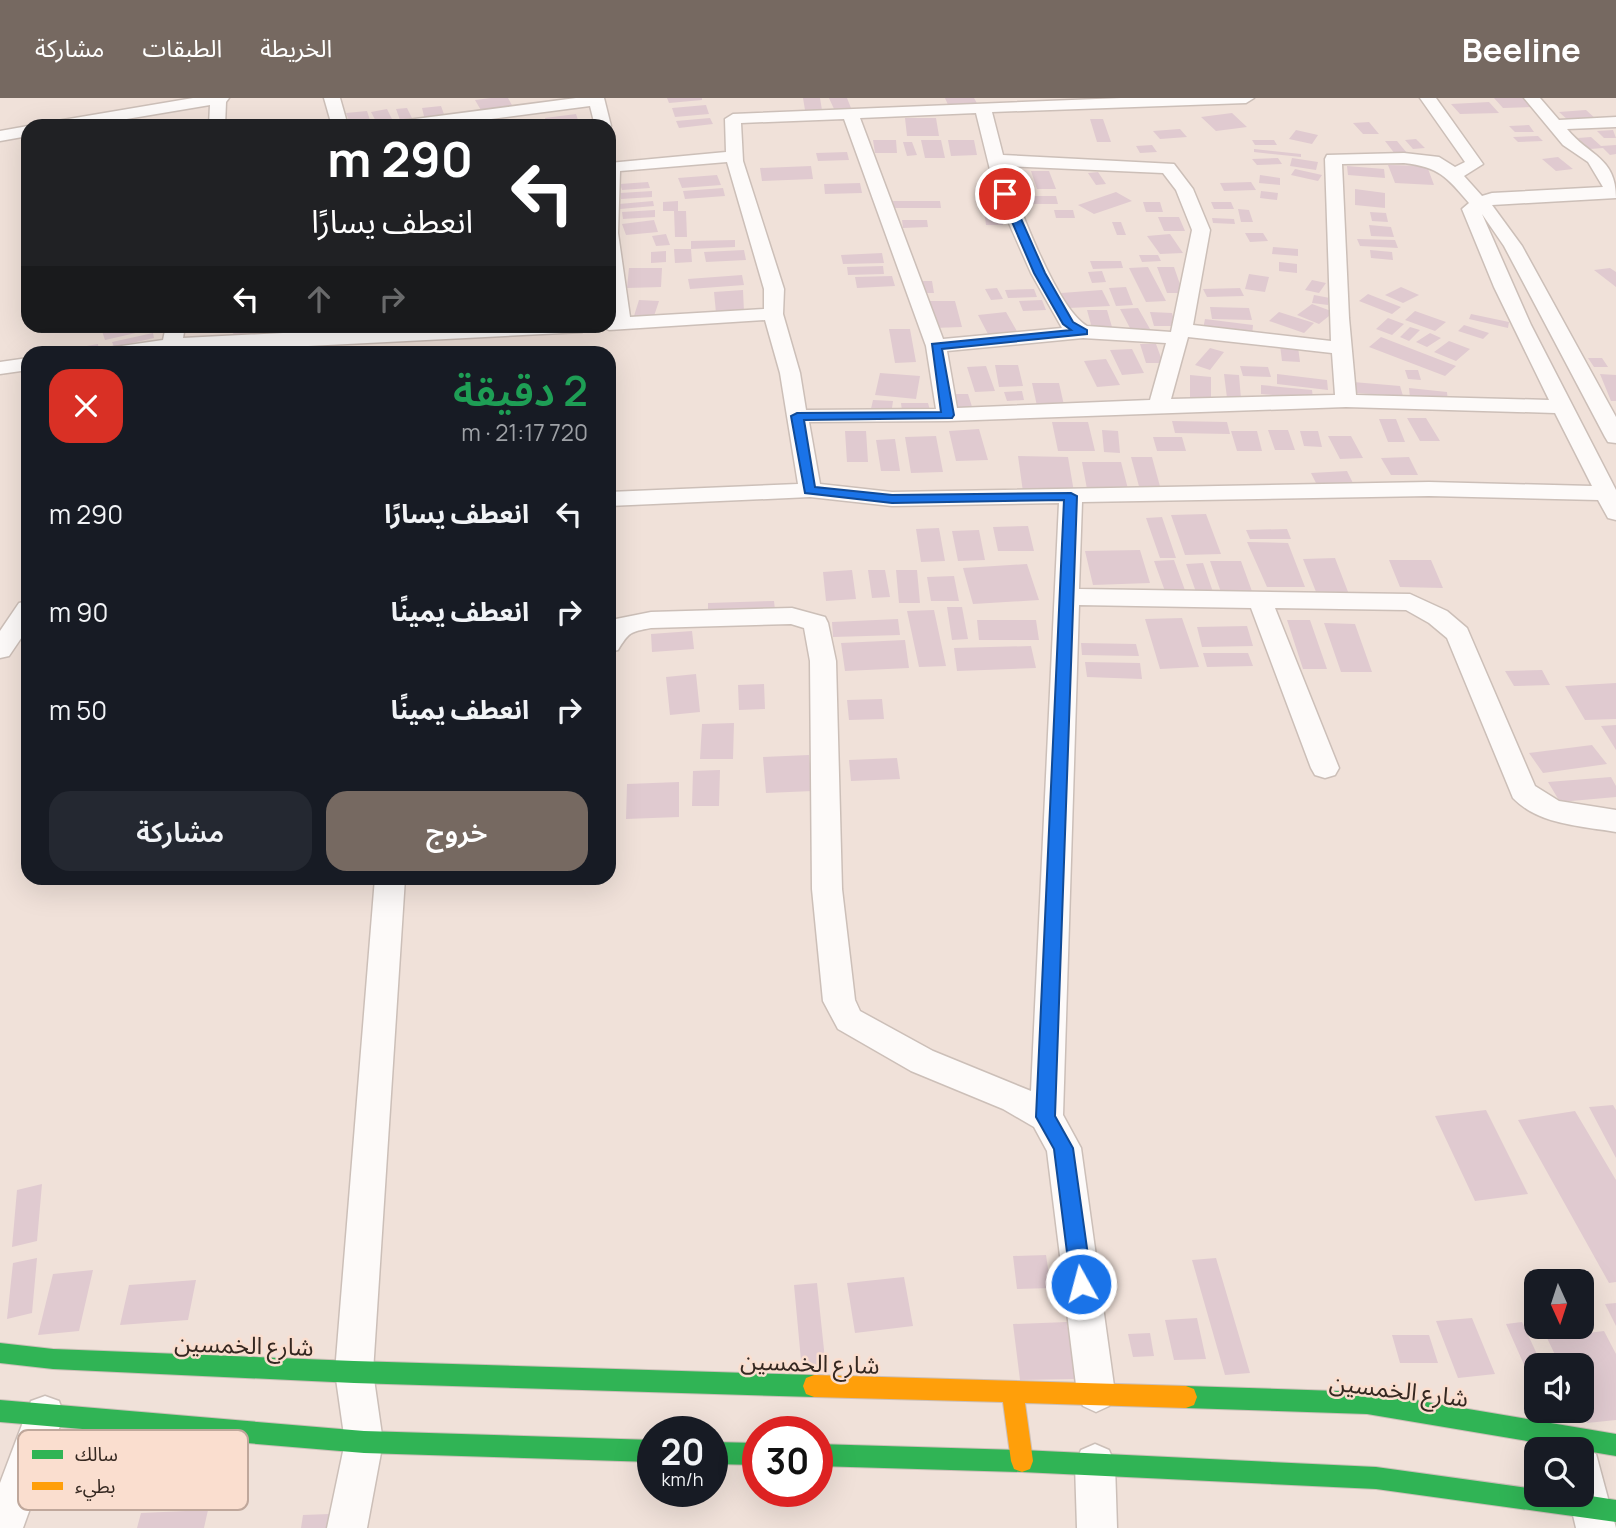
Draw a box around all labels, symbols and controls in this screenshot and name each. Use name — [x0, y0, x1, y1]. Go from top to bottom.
text: Beeline — [1462, 27, 1581, 72]
text: مشاركة — [35, 31, 104, 64]
text: الطبقات — [142, 31, 222, 64]
text: الخريطة — [260, 31, 332, 64]
text: 290 m — [327, 125, 473, 192]
icon: left — [497, 147, 588, 238]
pin — [975, 164, 1035, 224]
icon: arrive — [986, 175, 1024, 213]
text: انعطف يسارًا — [311, 199, 473, 243]
icon: left — [227, 280, 265, 318]
icon: ahead — [300, 280, 338, 318]
icon: right — [373, 280, 411, 318]
text: 2 دقيقة — [453, 361, 588, 419]
button: close — [49, 369, 123, 443]
text: 720 m · 21:17 — [461, 416, 588, 448]
text: انعطف يسارًا — [384, 495, 529, 531]
icon: left — [550, 495, 588, 533]
text: 290 m — [49, 496, 123, 532]
text: انعطف يمينًا — [391, 593, 529, 629]
icon: right — [550, 593, 588, 631]
text: 90 m — [49, 594, 108, 630]
text: انعطف يمينًا — [391, 691, 529, 727]
icon: right — [550, 691, 588, 729]
text: 50 m — [49, 692, 107, 728]
button: مشاركة — [49, 791, 312, 871]
button: خروج — [326, 791, 588, 871]
position arrow — [1044, 1247, 1118, 1321]
north arrow — [1524, 1269, 1594, 1339]
map controls — [1524, 1269, 1594, 1507]
street label: شارع الخمسين — [174, 1325, 314, 1365]
street label: شارع الخمسين — [740, 1343, 880, 1383]
button: sound — [1524, 1353, 1594, 1423]
street label: شارع الخمسين — [1327, 1364, 1470, 1416]
speed limit sign: 30 — [742, 1416, 833, 1507]
text: 20 — [661, 1428, 704, 1476]
legend — [18, 1430, 248, 1510]
button: search — [1524, 1437, 1594, 1507]
text: سالك — [75, 1441, 118, 1467]
text: km/h — [662, 1467, 703, 1491]
text: بطيء — [75, 1473, 115, 1501]

